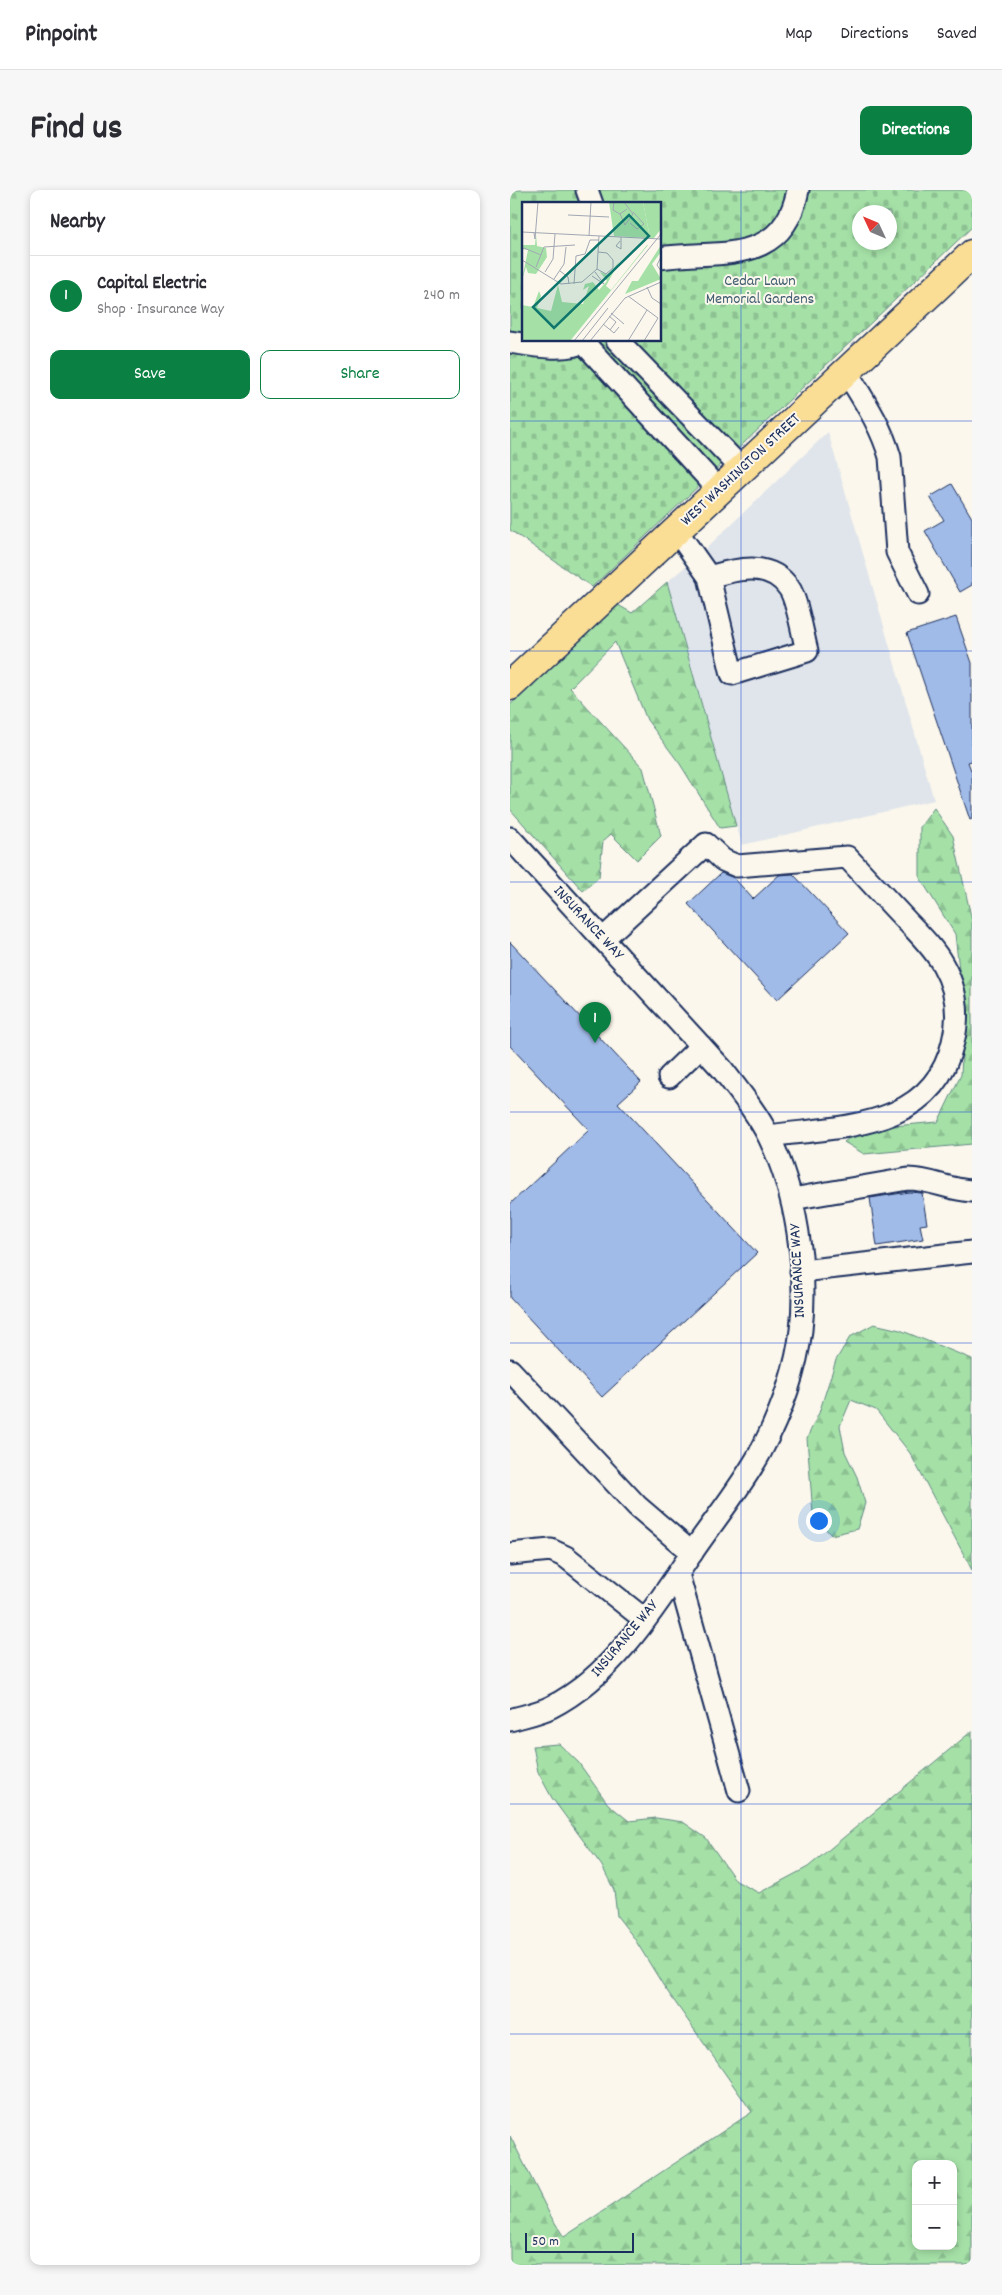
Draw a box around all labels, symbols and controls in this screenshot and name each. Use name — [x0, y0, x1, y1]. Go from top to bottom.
text: Pinpoint — [25, 18, 97, 52]
text: Map — [785, 22, 812, 47]
text: Directions — [840, 22, 909, 47]
text: Saved — [937, 22, 977, 47]
text: Find us — [30, 105, 122, 155]
button: Directions — [860, 106, 972, 155]
inset map — [522, 202, 661, 341]
north arrow — [852, 205, 897, 250]
text: Nearby — [50, 208, 105, 238]
park label: Cedar Lawn Memorial Gardens — [706, 270, 815, 311]
text: Capital Electric — [97, 271, 207, 298]
text: 1 — [64, 284, 68, 307]
text: 240 m — [423, 284, 460, 307]
text: Shop · Insurance Way — [97, 298, 224, 321]
button: Save — [50, 350, 250, 399]
button: Share — [260, 350, 460, 399]
street label: WEST WASHINGTON STREET — [676, 408, 807, 532]
street label: INSURANCE WAY — [547, 881, 629, 966]
pin: 1 — [579, 1002, 611, 1043]
street label: INSURANCE WAY — [784, 1222, 812, 1319]
your location — [806, 1508, 832, 1534]
street label: INSURANCE WAY — [586, 1594, 665, 1683]
map controls — [912, 2160, 957, 2250]
button: + — [912, 2160, 957, 2205]
button: − — [912, 2205, 957, 2250]
scale bar — [525, 2230, 634, 2253]
text: 50 m — [532, 2232, 559, 2252]

